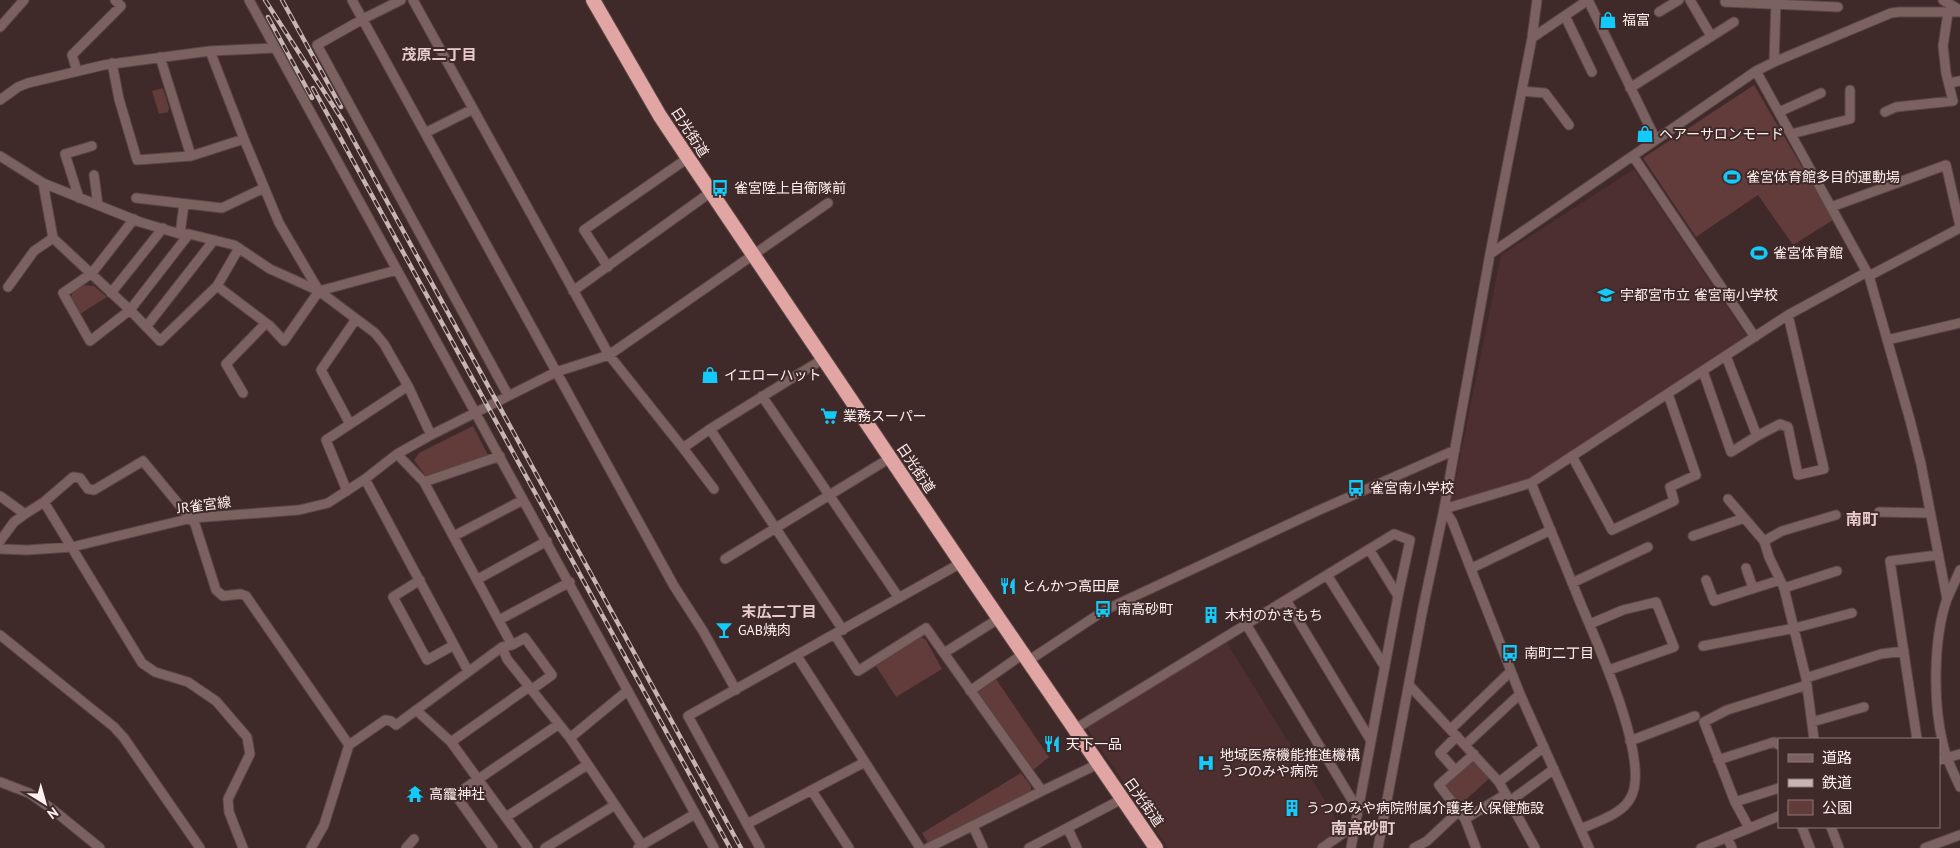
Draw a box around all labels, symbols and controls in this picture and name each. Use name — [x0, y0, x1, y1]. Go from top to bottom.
shop icon: 福富 — [1598, 10, 1618, 30]
place label: 福富 — [1622, 11, 1650, 29]
district label: 茂原二丁目 — [401, 45, 477, 64]
street label: 日光街道 — [667, 104, 713, 160]
shop icon: ヘアーサロンモード — [1635, 124, 1655, 144]
place label: ヘアーサロンモード — [1659, 125, 1784, 143]
sports icon: 雀宮体育館多目的運動場 — [1722, 167, 1742, 187]
place label: 雀宮体育館多目的運動場 — [1746, 168, 1900, 186]
bus stop icon: 雀宮陸上自衛隊前 — [710, 178, 730, 198]
place label: 雀宮陸上自衛隊前 — [734, 179, 846, 197]
sports icon: 雀宮体育館 — [1749, 243, 1769, 263]
place label: 雀宮体育館 — [1773, 244, 1843, 262]
school or university icon: 宇都宮市立 雀宮南小学校 — [1596, 285, 1616, 305]
place label: 宇都宮市立 雀宮南小学校 — [1620, 286, 1778, 304]
shop icon: イエローハット — [700, 365, 720, 385]
place label: イエローハット — [724, 366, 822, 384]
supermarket icon: 業務スーパー — [819, 406, 839, 426]
place label: 業務スーパー — [843, 407, 927, 425]
street label: 日光街道 — [893, 440, 939, 496]
bus stop icon: 雀宮南小学校 — [1346, 478, 1366, 498]
place label: 雀宮南小学校 — [1370, 479, 1454, 497]
street label: JR雀宮線 — [175, 493, 232, 517]
district label: 南町 — [1846, 509, 1878, 529]
restaurant icon: とんかつ高田屋 — [998, 576, 1018, 596]
place label: とんかつ高田屋 — [1022, 577, 1120, 595]
bus stop icon: 南高砂町 — [1093, 599, 1113, 619]
place label: 南高砂町 — [1117, 600, 1173, 618]
district label: 末広二丁目 — [741, 602, 817, 621]
building icon: 木村のかきもち — [1201, 605, 1221, 625]
place label: 木村のかきもち — [1225, 606, 1323, 624]
bar icon: GAB焼肉 — [714, 620, 734, 640]
place label: GAB焼肉 — [738, 621, 791, 639]
bus stop icon: 南町二丁目 — [1500, 643, 1520, 663]
place label: 南町二丁目 — [1524, 644, 1594, 662]
restaurant icon: 天下一品 — [1042, 734, 1062, 754]
place label: 天下一品 — [1066, 735, 1122, 753]
legend — [1778, 738, 1940, 828]
place label: 地域医療機能推進機構 うつのみや病院 — [1220, 746, 1360, 780]
text: 道路 — [1822, 748, 1852, 767]
hospital icon: 地域医療機能推進機構 うつのみや病院 — [1196, 753, 1216, 773]
text: 鉄道 — [1822, 773, 1852, 792]
street label: 日光街道 — [1121, 774, 1167, 830]
north arrow — [20, 778, 70, 828]
temple icon: 高靇神社 — [405, 784, 425, 804]
place label: 高靇神社 — [429, 785, 485, 803]
building icon: うつのみや病院附属介護老人保健施設 — [1282, 798, 1302, 818]
text: 公園 — [1822, 798, 1852, 817]
place label: うつのみや病院附属介護老人保健施設 — [1306, 799, 1544, 817]
text: N — [44, 803, 62, 823]
district label: 南高砂町 — [1331, 818, 1395, 838]

